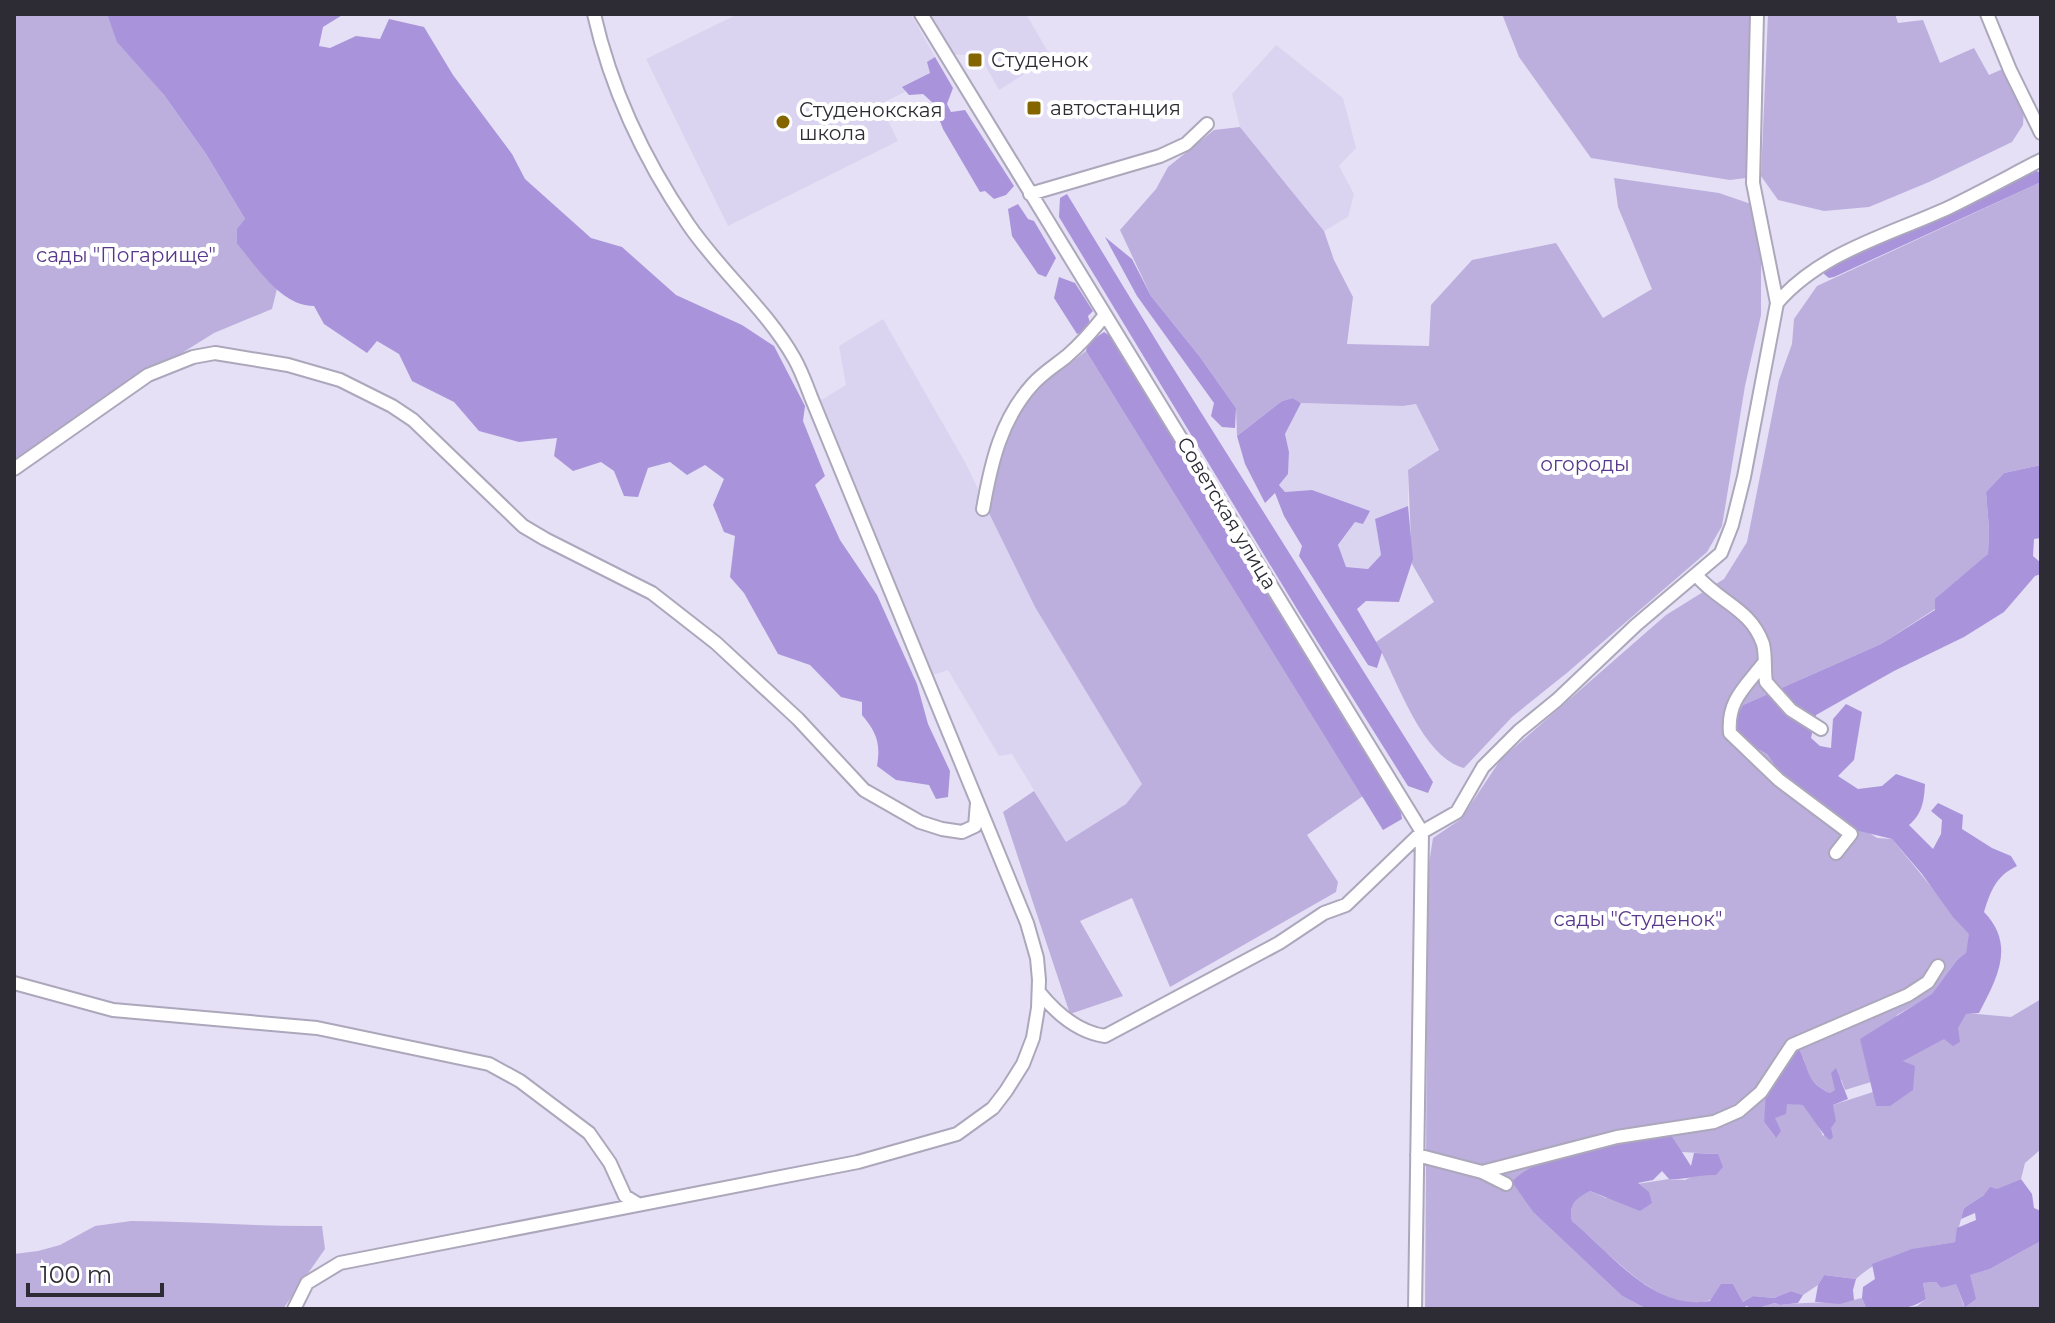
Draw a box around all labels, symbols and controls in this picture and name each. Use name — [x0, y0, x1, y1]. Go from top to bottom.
place label: Студенок — [991, 48, 1089, 72]
marker: Студенок — [966, 51, 984, 69]
place label: автостанция — [1050, 96, 1181, 120]
place label: Студенокская школа — [799, 98, 943, 145]
marker: автостанция — [1025, 99, 1043, 117]
marker: Студенокская школа — [774, 113, 792, 131]
park label: сады "Погарище" — [36, 243, 216, 267]
street label: Советская улица — [1172, 432, 1282, 594]
park label: огороды — [1540, 452, 1630, 476]
park label: сады "Студенок" — [1554, 907, 1722, 931]
scale bar — [28, 1247, 162, 1297]
text: 100 m — [40, 1260, 112, 1289]

